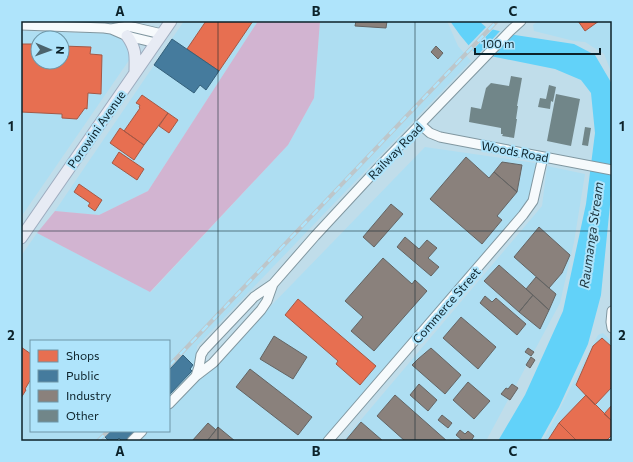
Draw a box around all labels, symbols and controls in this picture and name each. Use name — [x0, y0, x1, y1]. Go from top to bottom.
text: A — [115, 3, 125, 19]
text: B — [312, 3, 321, 19]
text: C — [509, 3, 518, 19]
north arrow — [30, 30, 70, 70]
scale bar — [475, 30, 600, 56]
text: 100 m — [481, 36, 515, 50]
text: N — [54, 46, 67, 55]
street label: Porowini Avenue — [64, 88, 128, 170]
text: 1 — [8, 118, 14, 134]
text: 1 — [619, 118, 625, 134]
street label: Railway Road — [365, 120, 425, 182]
street label: Woods Road — [480, 138, 550, 164]
water label: Raumanga Stream — [576, 181, 606, 289]
street label: Commerce Street — [409, 264, 483, 346]
text: 2 — [7, 327, 15, 343]
text: 2 — [618, 327, 626, 343]
legend — [30, 340, 170, 432]
text: Shops — [66, 348, 100, 362]
text: Public — [66, 368, 99, 382]
text: Industry — [66, 388, 111, 402]
text: Other — [66, 408, 99, 422]
text: A — [115, 443, 125, 459]
text: B — [312, 443, 321, 459]
text: C — [509, 443, 518, 459]

